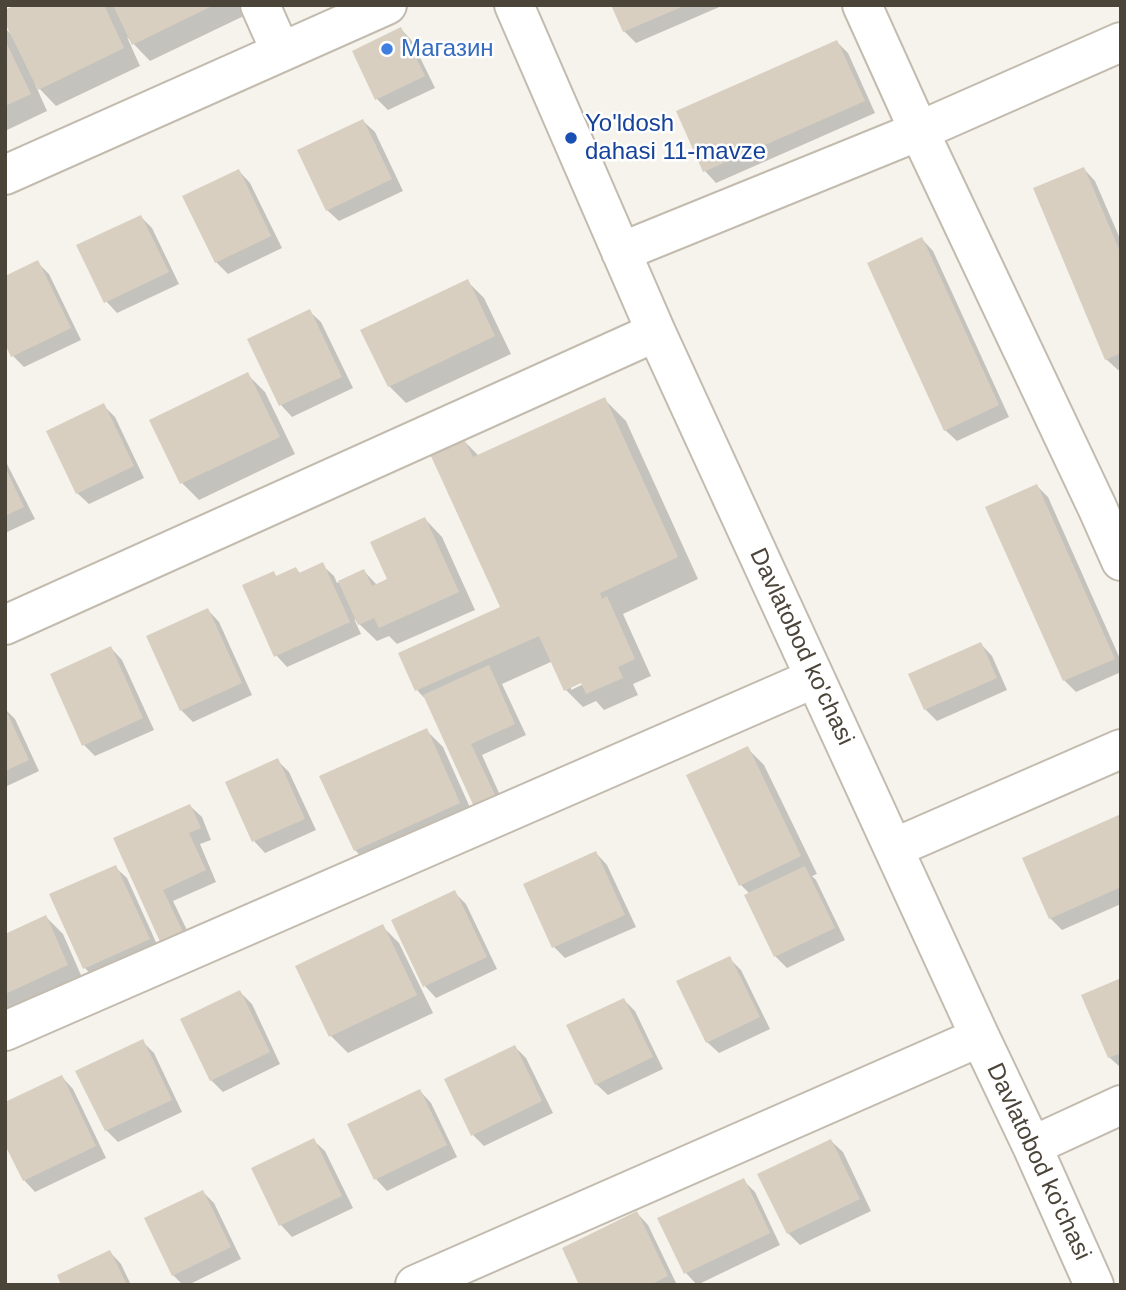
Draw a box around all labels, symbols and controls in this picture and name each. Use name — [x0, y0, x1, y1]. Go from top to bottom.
place label: Магазин — [401, 35, 494, 63]
marker: Магазин — [379, 41, 395, 57]
place label: Yo'ldosh dahasi 11-mavze — [585, 110, 766, 166]
marker: Yo'ldosh dahasi 11-mavze — [563, 130, 579, 146]
street label: Davlatobod ko'chasi — [743, 544, 859, 750]
street label: Davlatobod ko'chasi — [980, 1059, 1096, 1265]

